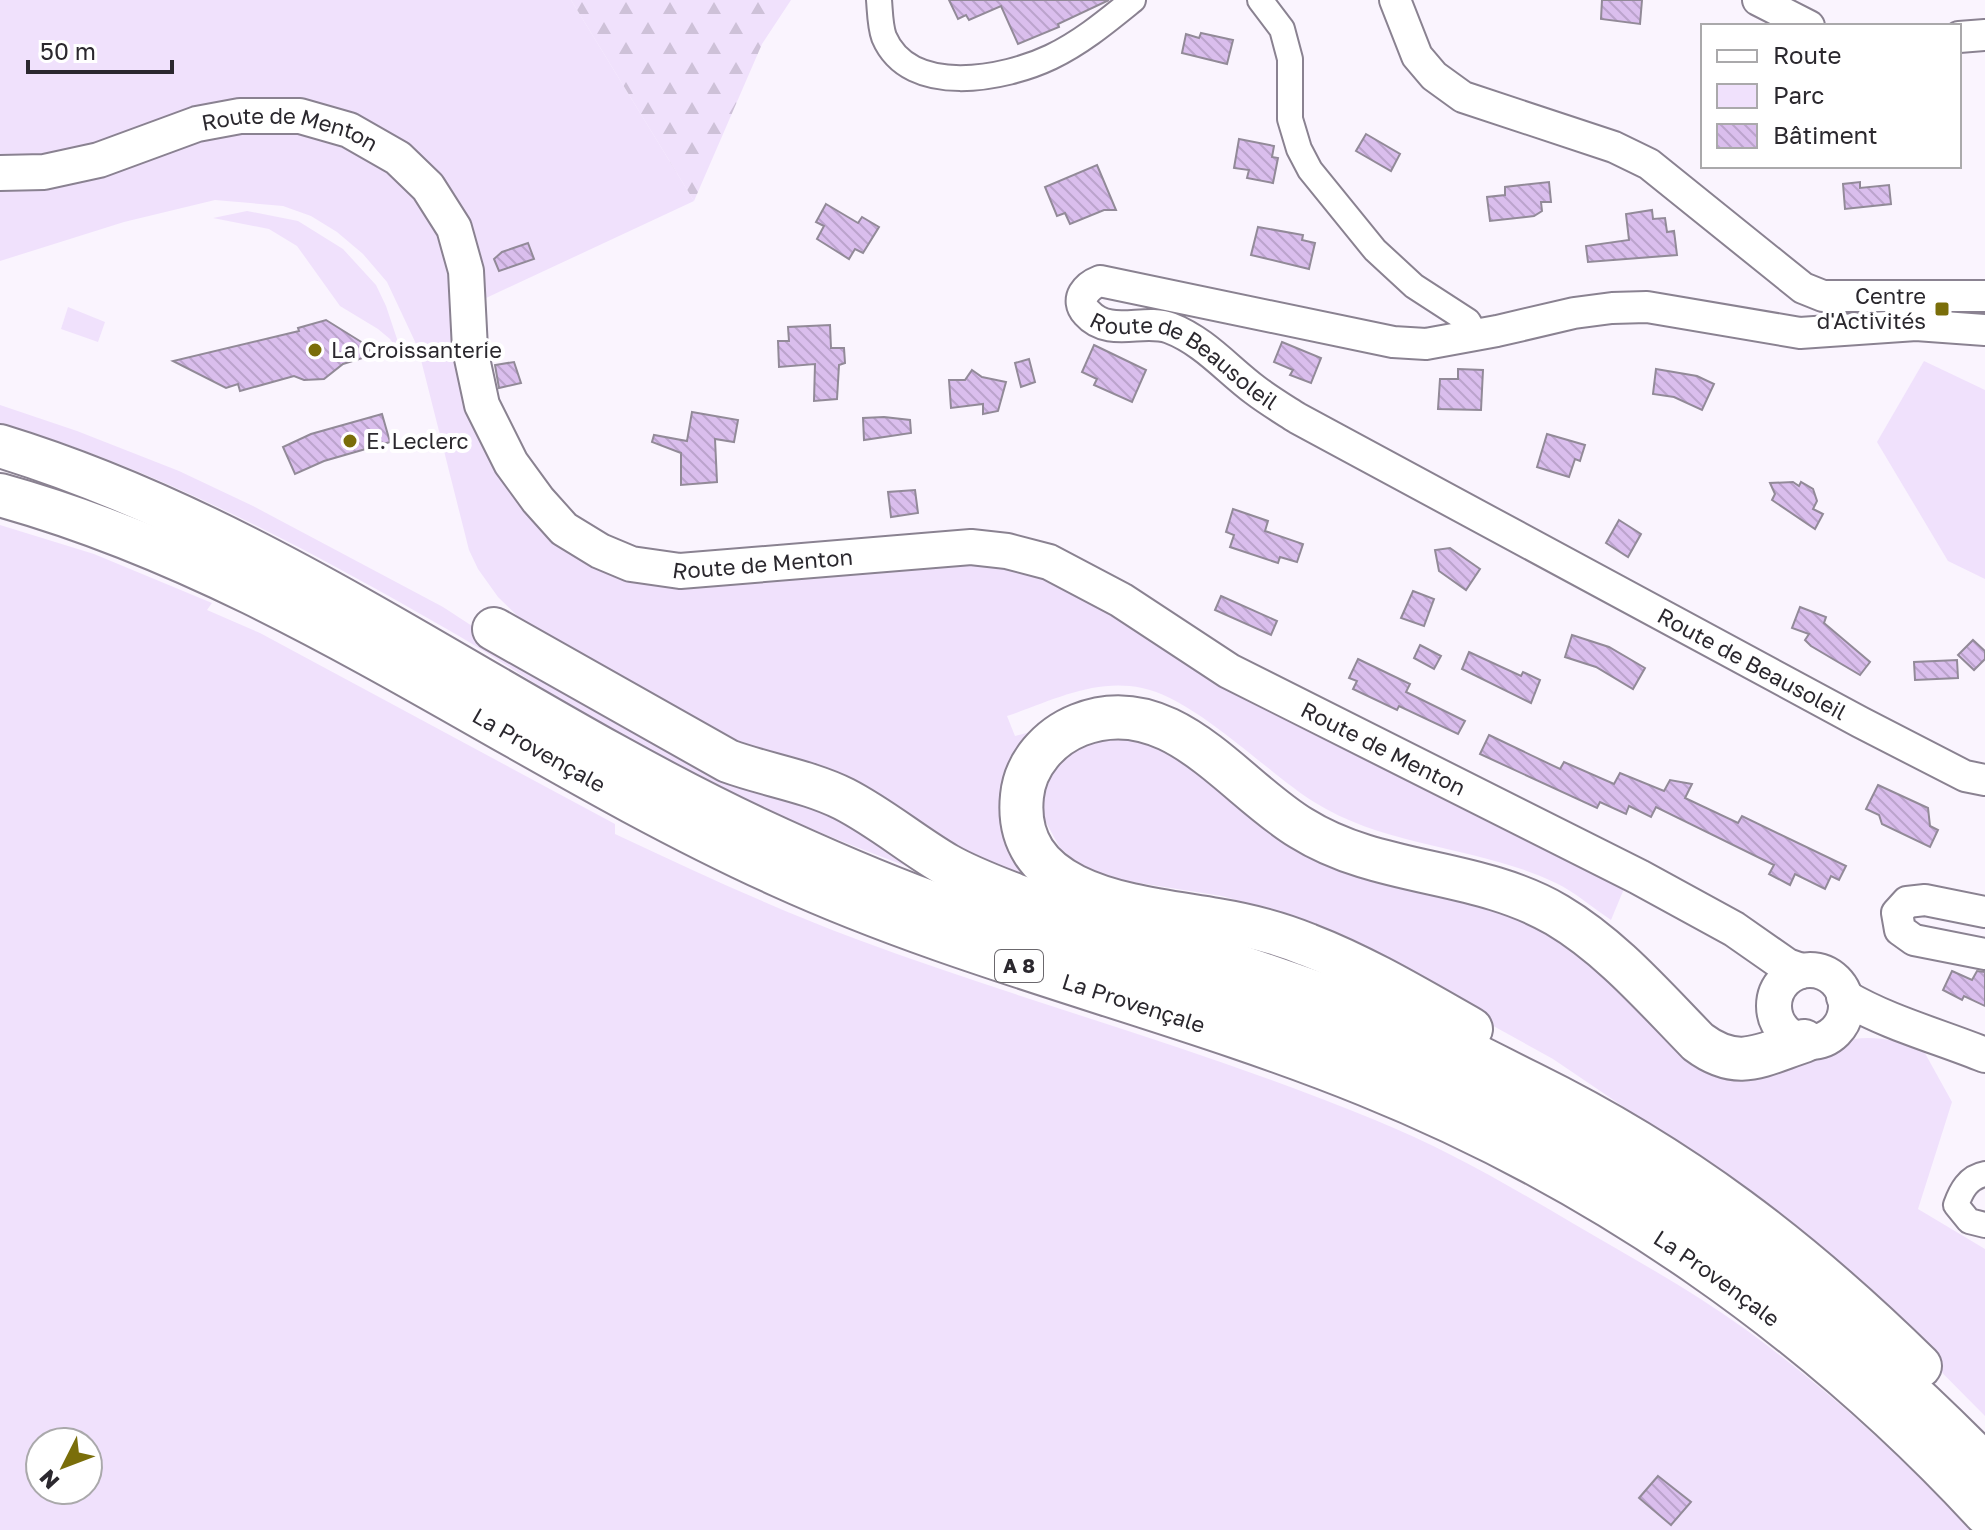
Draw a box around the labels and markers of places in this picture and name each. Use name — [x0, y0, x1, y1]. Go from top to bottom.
place label: Centre d'Activités — [1817, 282, 1926, 334]
marker: Centre d'Activités — [1933, 300, 1951, 318]
place label: La Croissanterie — [331, 336, 502, 363]
marker: La Croissanterie — [306, 341, 324, 359]
place label: E. Leclerc — [366, 427, 469, 454]
marker: E. Leclerc — [341, 432, 359, 450]

